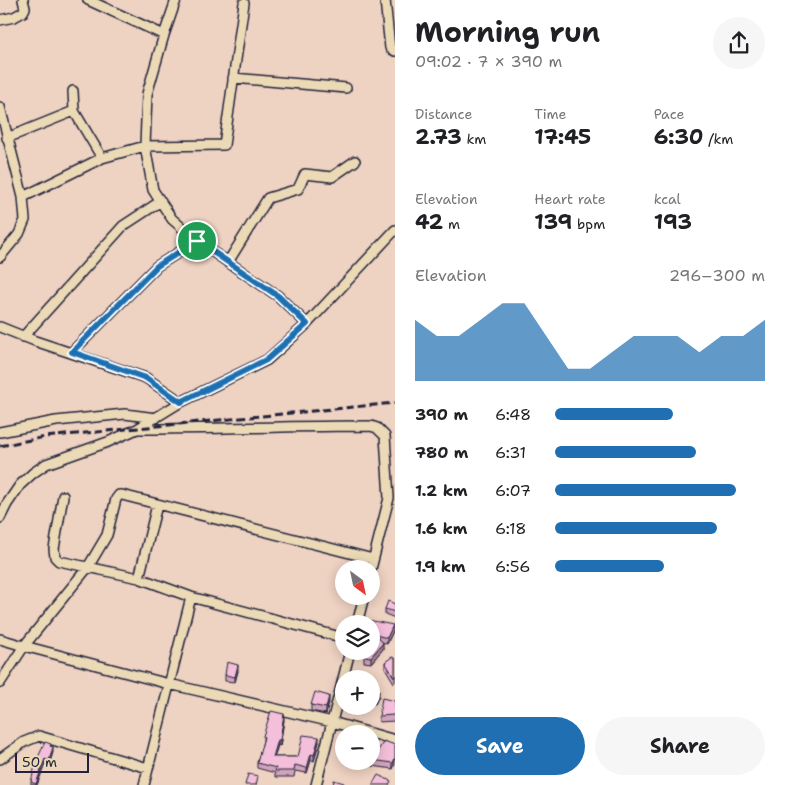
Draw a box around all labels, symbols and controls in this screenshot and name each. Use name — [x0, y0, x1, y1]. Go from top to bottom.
text: Morning run — [415, 13, 600, 51]
button: share — [713, 17, 765, 69]
text: 09:02 · 7 × 390 m — [415, 51, 562, 72]
text: Distance — [415, 105, 472, 123]
text: Time — [534, 105, 566, 123]
text: Pace — [654, 105, 684, 123]
text: 2.73 — [415, 123, 462, 151]
text: 17:45 — [534, 123, 591, 151]
text: 6:30 — [654, 123, 704, 151]
text: km — [462, 130, 486, 148]
text: /km — [704, 130, 733, 148]
text: Elevation — [415, 190, 478, 208]
text: Heart rate — [534, 190, 606, 208]
text: kcal — [654, 190, 681, 208]
text: 42 — [415, 208, 443, 236]
text: 139 — [534, 208, 572, 236]
text: 193 — [654, 208, 692, 236]
text: m — [443, 215, 460, 233]
text: bpm — [572, 215, 605, 233]
pin — [176, 220, 218, 262]
icon: arrive — [183, 227, 211, 255]
text: Elevation — [415, 265, 487, 286]
text: 296–300 m — [669, 265, 765, 286]
text: 390 m — [415, 404, 468, 425]
text: 6:48 — [495, 404, 531, 425]
text: 780 m — [415, 442, 468, 463]
text: 6:31 — [495, 442, 526, 463]
text: 1.2 km — [415, 480, 468, 501]
text: 6:07 — [495, 480, 531, 501]
text: 1.6 km — [415, 518, 467, 539]
text: 6:18 — [495, 518, 527, 539]
text: 1.9 km — [415, 556, 466, 577]
text: 6:56 — [495, 556, 530, 577]
north arrow — [335, 560, 380, 605]
map controls — [335, 560, 380, 770]
button: layers — [335, 615, 380, 660]
button: + — [335, 670, 380, 715]
button: Save — [415, 717, 585, 775]
button: Share — [595, 717, 765, 775]
button: − — [335, 725, 380, 770]
scale bar — [15, 750, 89, 773]
text: 50 m — [22, 753, 57, 771]

